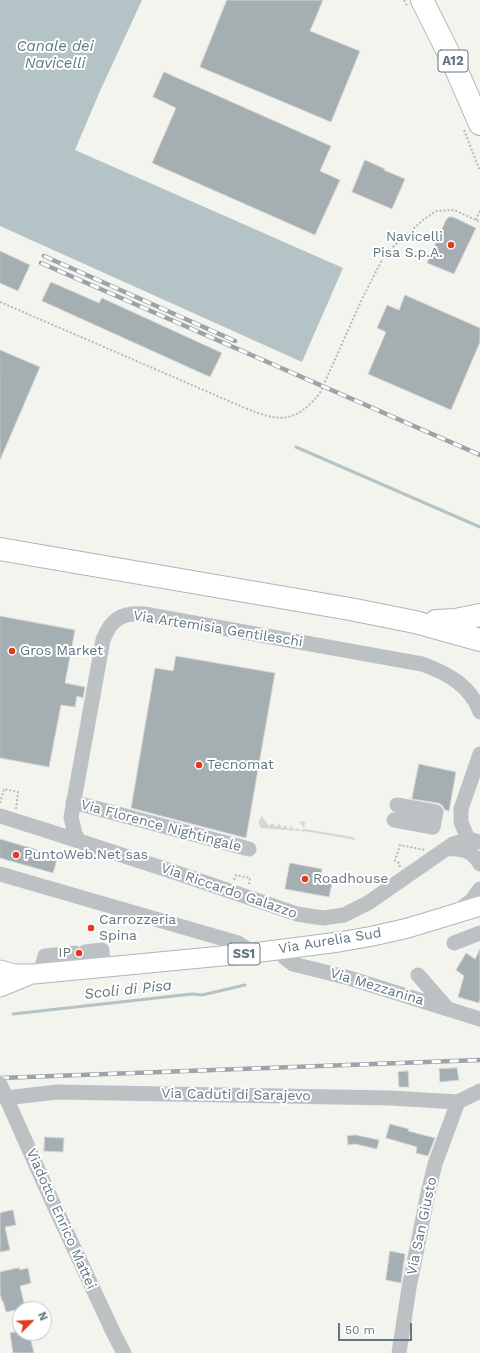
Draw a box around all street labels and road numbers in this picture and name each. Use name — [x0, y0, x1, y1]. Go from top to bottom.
road number: A12 — [438, 50, 468, 72]
street label: Via Artemisia Gentileschi — [132, 607, 304, 651]
street label: Via Florence Nightingale — [79, 796, 243, 856]
street label: Via Riccardo Galazzo — [159, 860, 299, 922]
street label: Via Aurelia Sud — [277, 925, 383, 957]
road number: SS1 — [228, 943, 260, 965]
street label: Via Mezzanina — [328, 965, 426, 1009]
street label: Via Caduti di Sarajevo — [161, 1085, 311, 1105]
street label: Viadotto Enrico Mattei — [22, 1146, 100, 1292]
street label: Via San Giusto — [403, 1175, 441, 1277]

